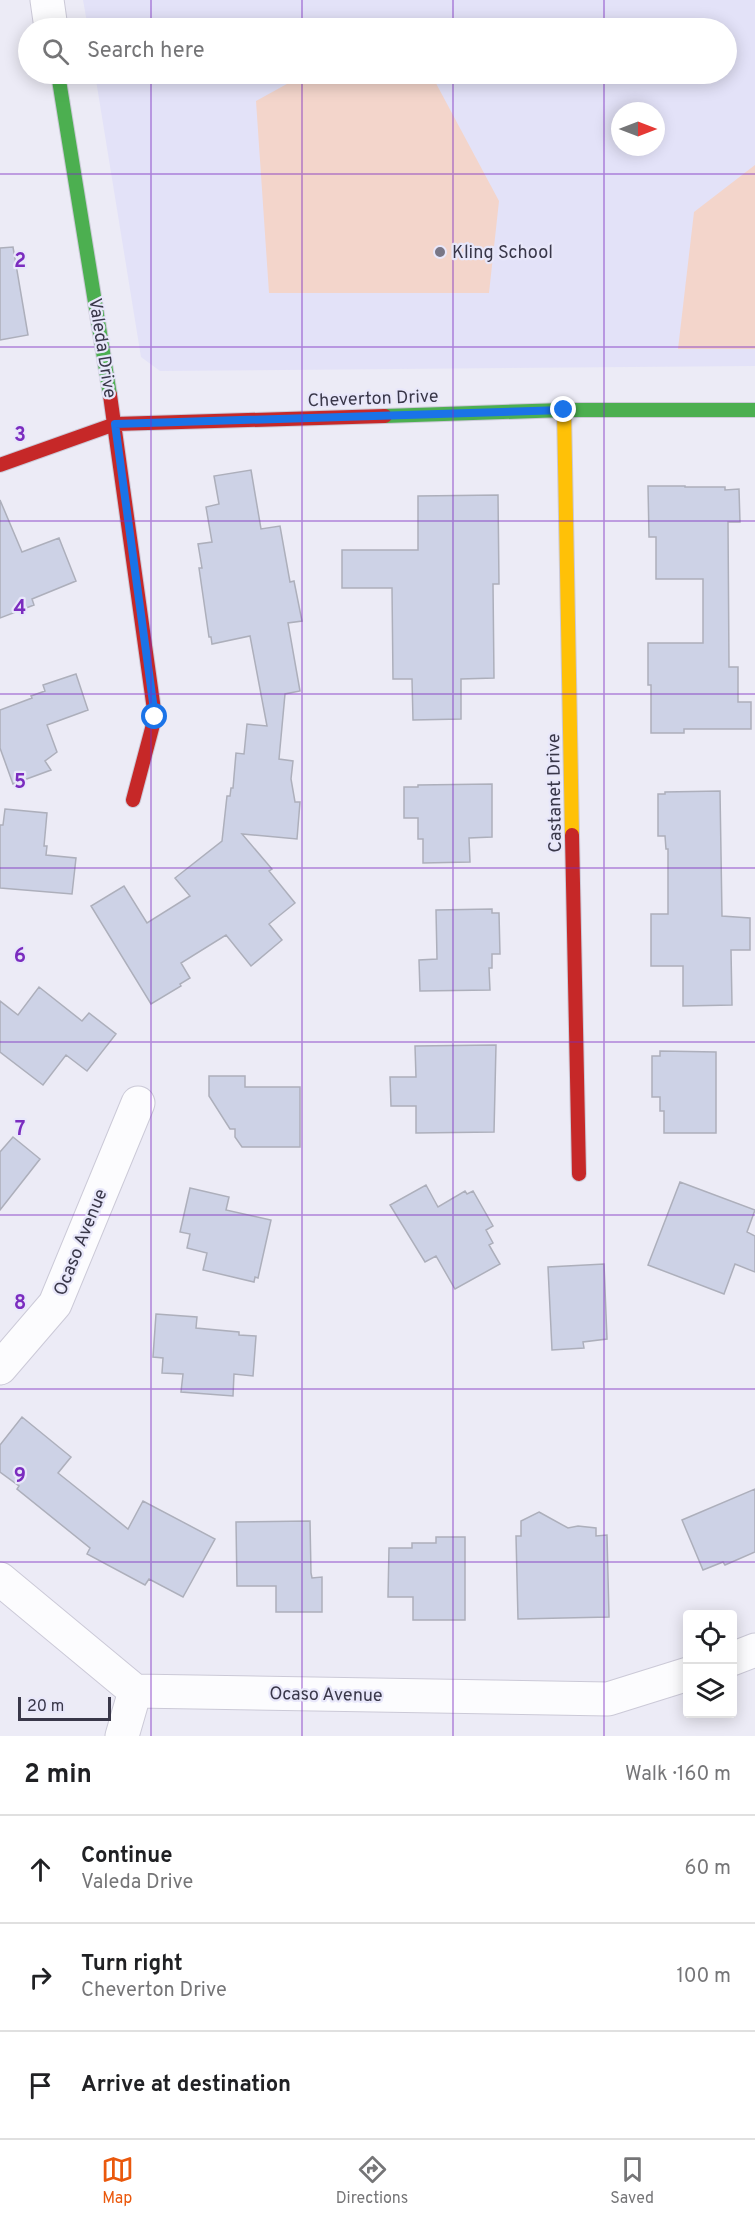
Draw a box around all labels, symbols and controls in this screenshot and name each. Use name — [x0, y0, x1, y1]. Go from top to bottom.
search box — [18, 18, 737, 84]
icon: search — [39, 35, 72, 68]
text: Search here — [87, 38, 205, 65]
north arrow — [611, 102, 665, 156]
place label: Kling School — [452, 242, 553, 265]
marker: Kling School — [433, 245, 447, 259]
text: 2 — [14, 249, 26, 275]
street label: Valeda Drive — [82, 296, 121, 400]
street label: Cheverton Drive — [307, 386, 439, 413]
route end — [550, 396, 576, 422]
text: 3 — [14, 423, 26, 449]
text: 4 — [14, 596, 26, 622]
route start — [141, 703, 167, 729]
street label: Castanet Drive — [543, 733, 568, 853]
text: 5 — [14, 770, 26, 796]
text: 6 — [14, 944, 26, 970]
text: 7 — [15, 1117, 25, 1143]
street label: Ocaso Avenue — [50, 1186, 113, 1299]
text: 8 — [14, 1291, 26, 1317]
text: 9 — [14, 1464, 26, 1490]
map controls — [683, 1610, 737, 1718]
button: locate — [683, 1610, 737, 1664]
button: layers — [683, 1664, 737, 1718]
street label: Ocaso Avenue — [269, 1683, 383, 1708]
scale bar — [18, 1694, 111, 1722]
text: 20 m — [27, 1697, 64, 1717]
text: 2 min — [24, 1759, 92, 1792]
text: Walk · 160 m — [625, 1762, 731, 1788]
text: Continue — [81, 1843, 172, 1870]
icon: ahead — [24, 1853, 57, 1886]
text: 60 m — [685, 1856, 731, 1882]
text: Valeda Drive — [81, 1870, 193, 1896]
text: Turn right — [81, 1951, 183, 1978]
icon: right — [24, 1961, 57, 1994]
text: 100 m — [676, 1964, 731, 1990]
text: Cheverton Drive — [81, 1978, 227, 2004]
icon: arrive — [24, 2069, 57, 2102]
text: Arrive at destination — [81, 2072, 291, 2099]
tab: Map — [101, 2153, 134, 2209]
tab: Directions — [336, 2153, 408, 2209]
tab: Saved — [610, 2153, 654, 2209]

